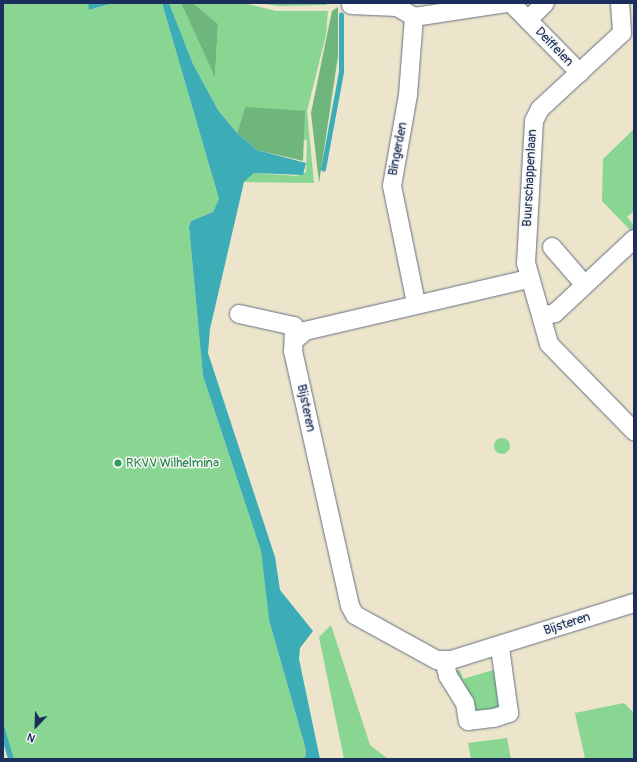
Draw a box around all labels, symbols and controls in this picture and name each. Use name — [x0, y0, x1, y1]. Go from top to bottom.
street label: Deiffelen — [532, 24, 576, 70]
street label: Bingerden — [385, 121, 411, 177]
street label: Buurschappenlaan — [520, 129, 540, 227]
street label: Bijsteren — [293, 383, 319, 433]
place label: RKVV Wilhelmina — [126, 455, 219, 471]
marker: RKVV Wilhelmina — [113, 458, 123, 468]
street label: Bijsteren — [542, 609, 592, 639]
north arrow — [16, 706, 56, 746]
text: N — [25, 730, 37, 745]

